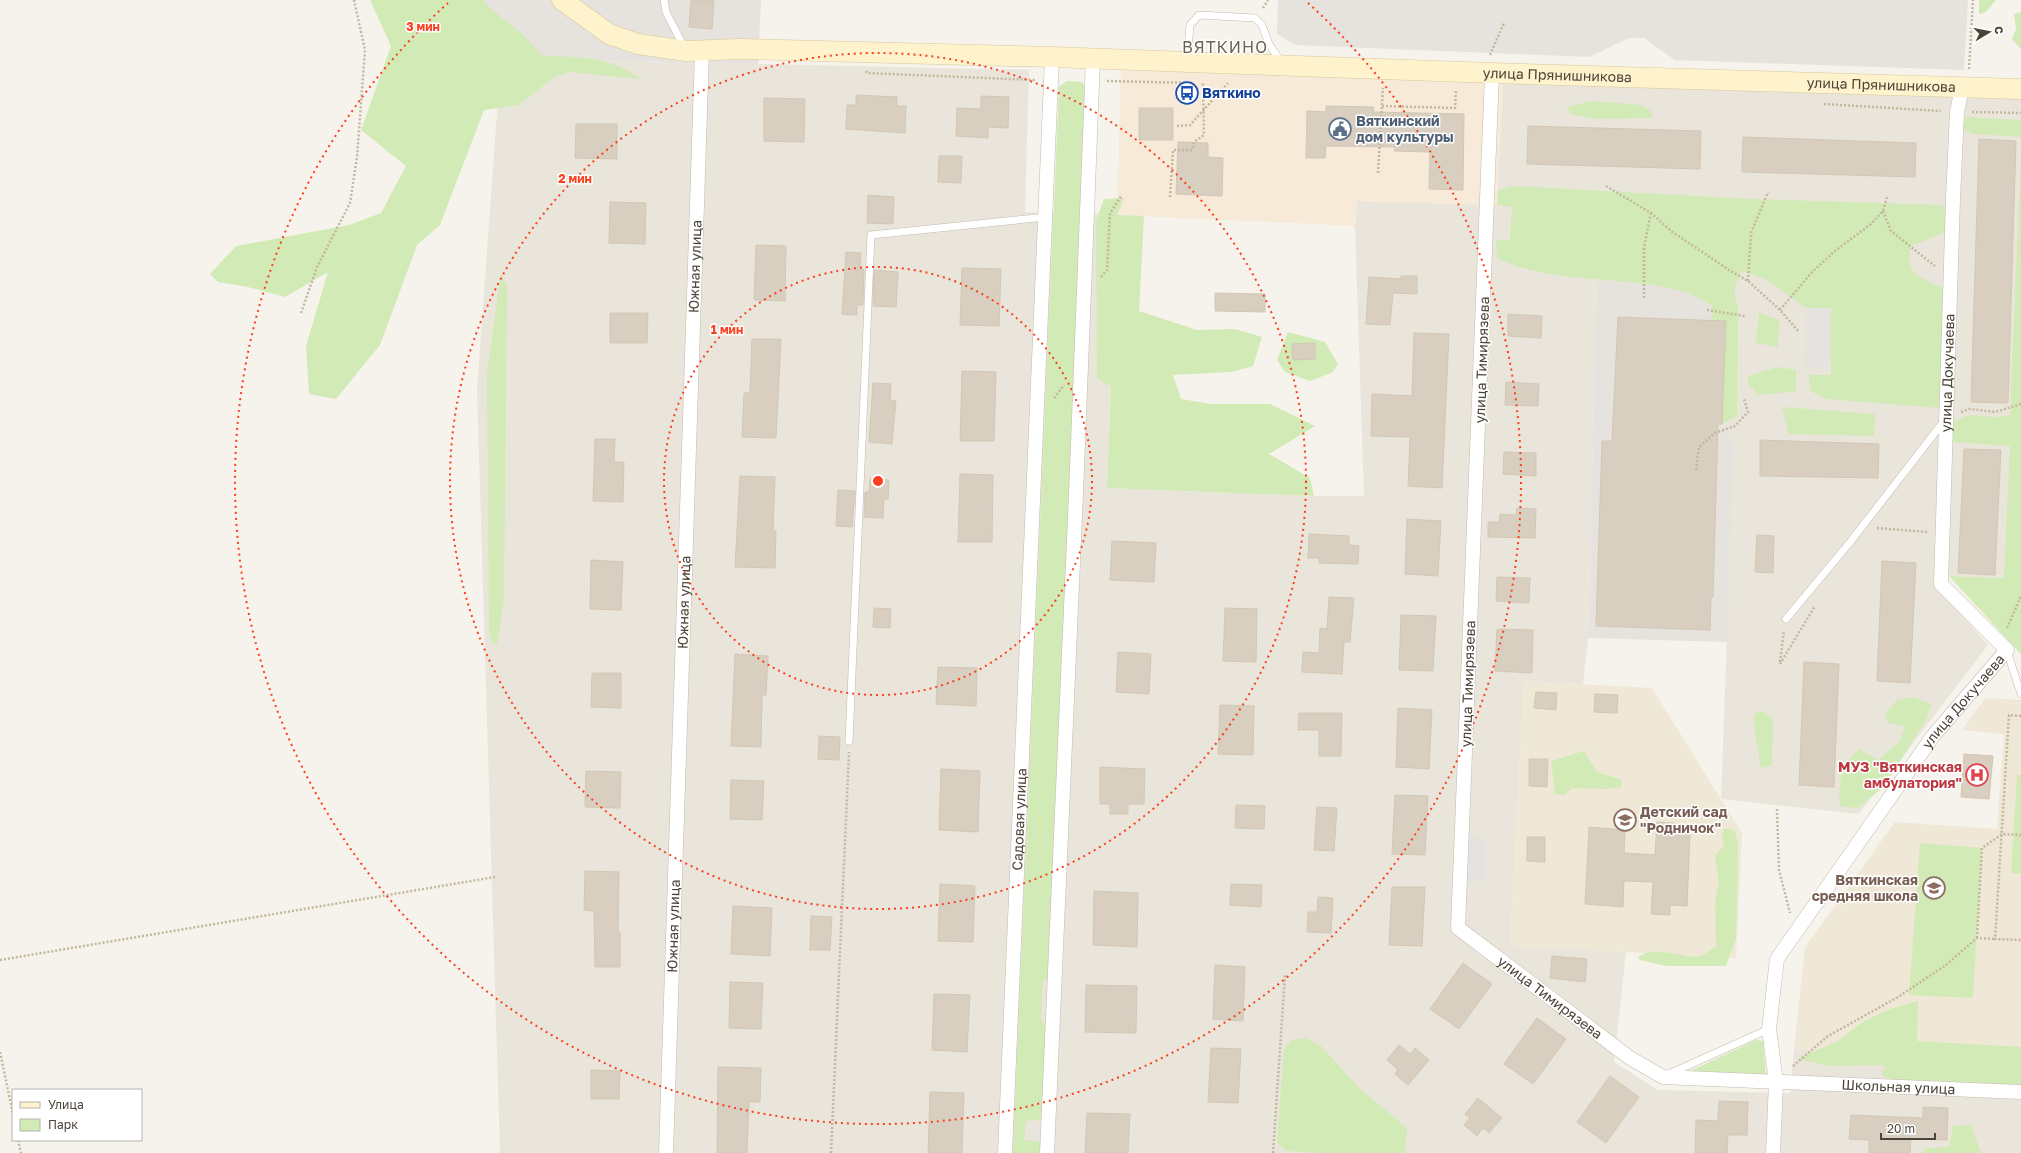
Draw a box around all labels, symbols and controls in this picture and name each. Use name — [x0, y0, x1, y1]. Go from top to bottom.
north arrow — [1969, 12, 2009, 52]
text: 3 мин — [406, 19, 440, 34]
text: С — [1992, 25, 2006, 35]
district label: ВЯТКИНО — [1182, 37, 1268, 57]
street label: улица Прянишникова — [1482, 64, 1632, 85]
street label: улица Прянишникова — [1806, 74, 1956, 95]
bus stop icon: Вяткино — [1174, 80, 1200, 106]
place label: Вяткино — [1202, 84, 1261, 101]
place label: Вяткинский дом культуры — [1356, 112, 1454, 145]
public building icon: Вяткинский дом культуры — [1327, 116, 1353, 142]
text: 2 мин — [558, 171, 592, 186]
street label: Южная улица — [684, 220, 704, 313]
street label: улица Тимирязева — [1471, 296, 1492, 424]
street label: улица Докучаева — [1937, 313, 1957, 433]
text: 1 мин — [711, 322, 743, 337]
centre of rings — [871, 474, 885, 488]
street label: Южная улица — [673, 555, 694, 649]
street label: улица Тимирязева — [1457, 620, 1478, 748]
street label: улица Докучаева — [1918, 650, 2008, 752]
place label: МУЗ "Вяткинская амбулатория" — [1838, 758, 1962, 791]
hospital icon: МУЗ "Вяткинская амбулатория" — [1964, 762, 1990, 788]
street label: Садовая улица — [1008, 768, 1030, 871]
place label: Детский сад "Родничок" — [1640, 803, 1728, 836]
school or university icon: Детский сад "Родничок" — [1612, 807, 1638, 833]
place label: Вяткинская средняя школа — [1812, 871, 1918, 904]
school or university icon: Вяткинская средняя школа — [1921, 875, 1947, 901]
street label: Южная улица — [663, 879, 683, 973]
street label: улица Тимирязева — [1494, 952, 1606, 1042]
street label: Школьная улица — [1841, 1075, 1956, 1097]
legend — [12, 1089, 142, 1141]
text: Улица — [48, 1097, 84, 1112]
scale bar — [1881, 1115, 1935, 1141]
text: Парк — [48, 1117, 78, 1132]
text: 20 m — [1887, 1121, 1915, 1136]

